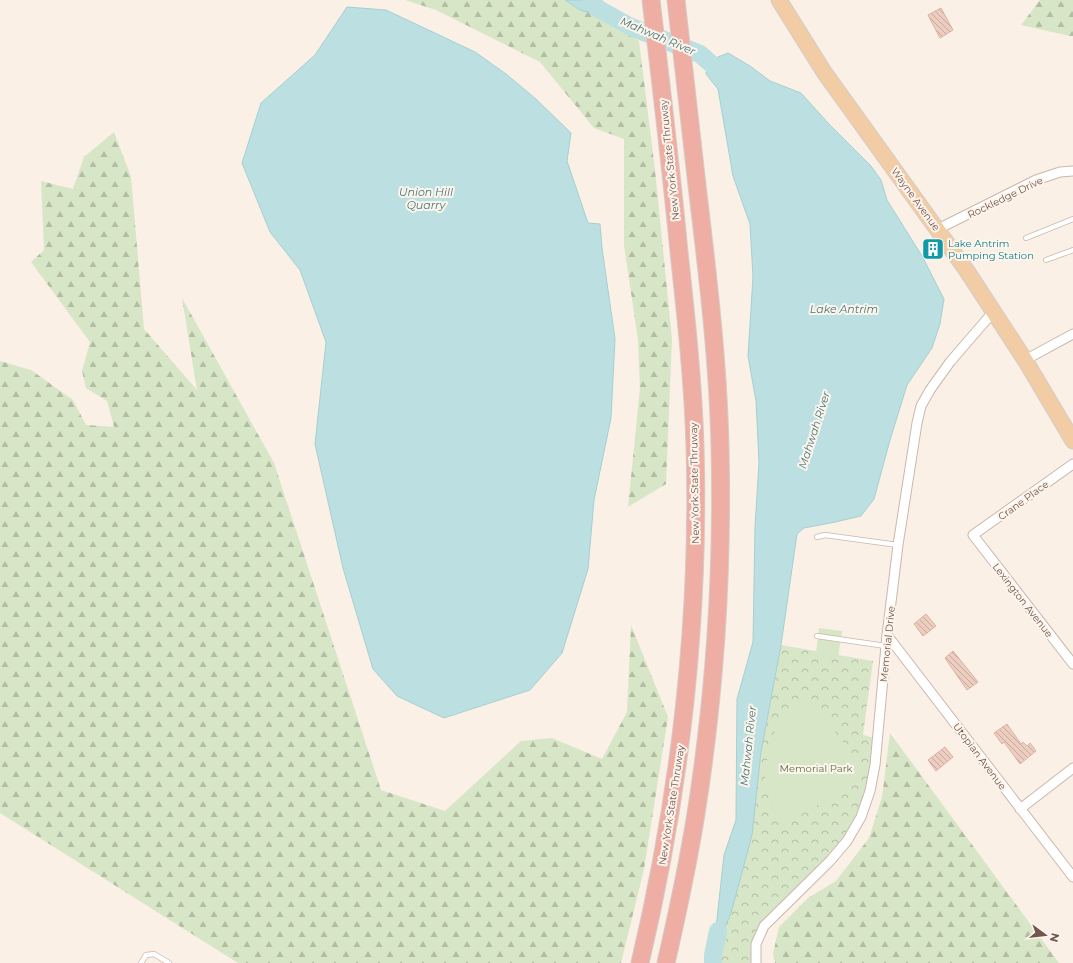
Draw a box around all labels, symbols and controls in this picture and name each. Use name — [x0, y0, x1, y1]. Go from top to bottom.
water label: Mahwah River — [618, 14, 698, 58]
street label: New York State Thruway — [657, 98, 682, 221]
street label: Wayne Avenue — [888, 165, 943, 233]
street label: Rockledge Drive — [965, 174, 1045, 221]
water label: Union Hill Quarry — [399, 185, 453, 212]
building icon: Lake Antrim Pumping Station — [920, 236, 946, 262]
place label: Lake Antrim Pumping Station — [948, 237, 1034, 262]
water label: Lake Antrim — [810, 302, 878, 316]
water label: Mahwah River — [795, 389, 833, 470]
street label: New York State Thruway — [687, 422, 702, 544]
street label: Crane Place — [995, 478, 1051, 523]
street label: Lexington Avenue — [990, 561, 1056, 640]
street label: Memorial Drive — [877, 605, 898, 683]
water label: Mahwah River — [737, 705, 759, 787]
street label: Utopian Avenue — [950, 720, 1009, 792]
street label: New York State Thruway — [656, 744, 688, 866]
park label: Memorial Park — [779, 762, 853, 775]
north arrow — [1025, 915, 1065, 955]
text: N — [1047, 931, 1063, 944]

